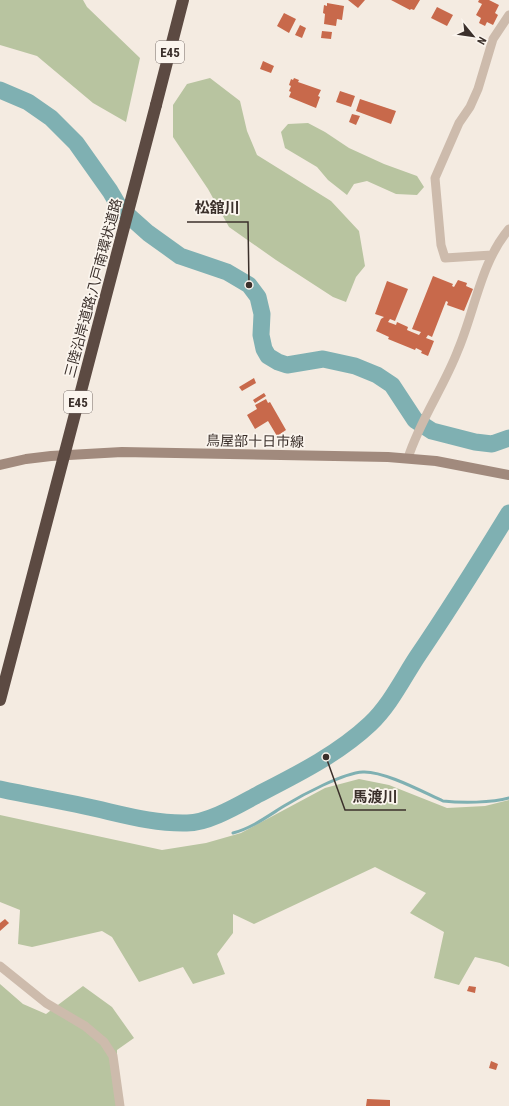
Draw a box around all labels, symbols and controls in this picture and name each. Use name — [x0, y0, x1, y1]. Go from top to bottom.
north arrow — [453, 16, 493, 56]
text: N — [474, 35, 489, 47]
road number: E45 — [156, 41, 184, 63]
callout: 松舘川 — [187, 195, 248, 222]
street label: 三陸沿岸道路;八戸南環状道路 — [61, 197, 125, 379]
text: 松舘川 — [194, 199, 240, 217]
road number: E45 — [64, 391, 92, 413]
street label: 鳥屋部十日市線 — [206, 432, 304, 450]
callout: 馬渡川 — [345, 783, 406, 810]
text: 馬渡川 — [352, 788, 398, 806]

